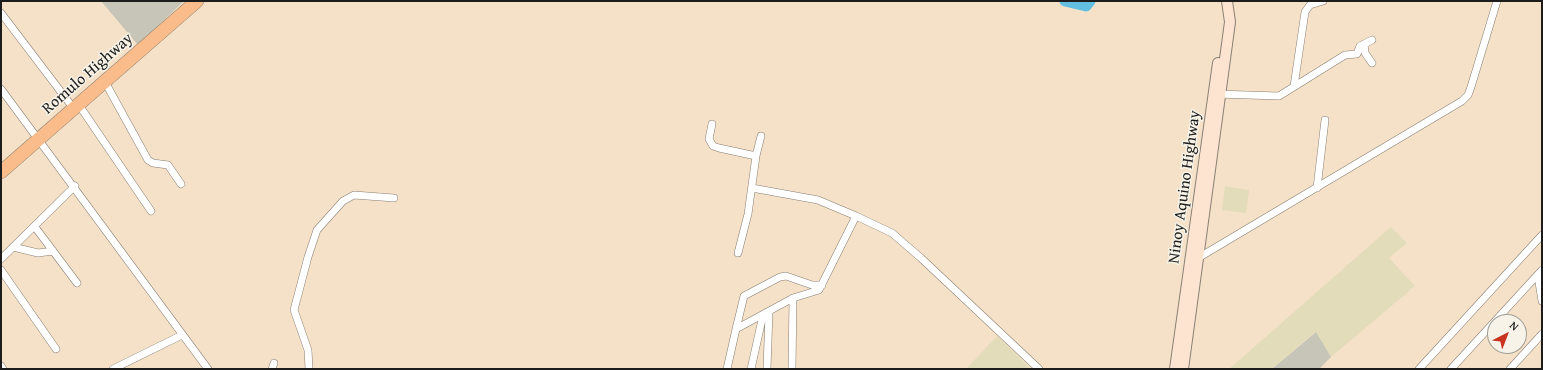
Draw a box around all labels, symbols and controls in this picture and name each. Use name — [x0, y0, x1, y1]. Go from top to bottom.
street label: Romulo Highway — [39, 29, 137, 119]
street label: Ninoy Aquino Highway — [1165, 109, 1205, 265]
north arrow — [1487, 314, 1527, 354]
text: N — [1506, 317, 1522, 334]

